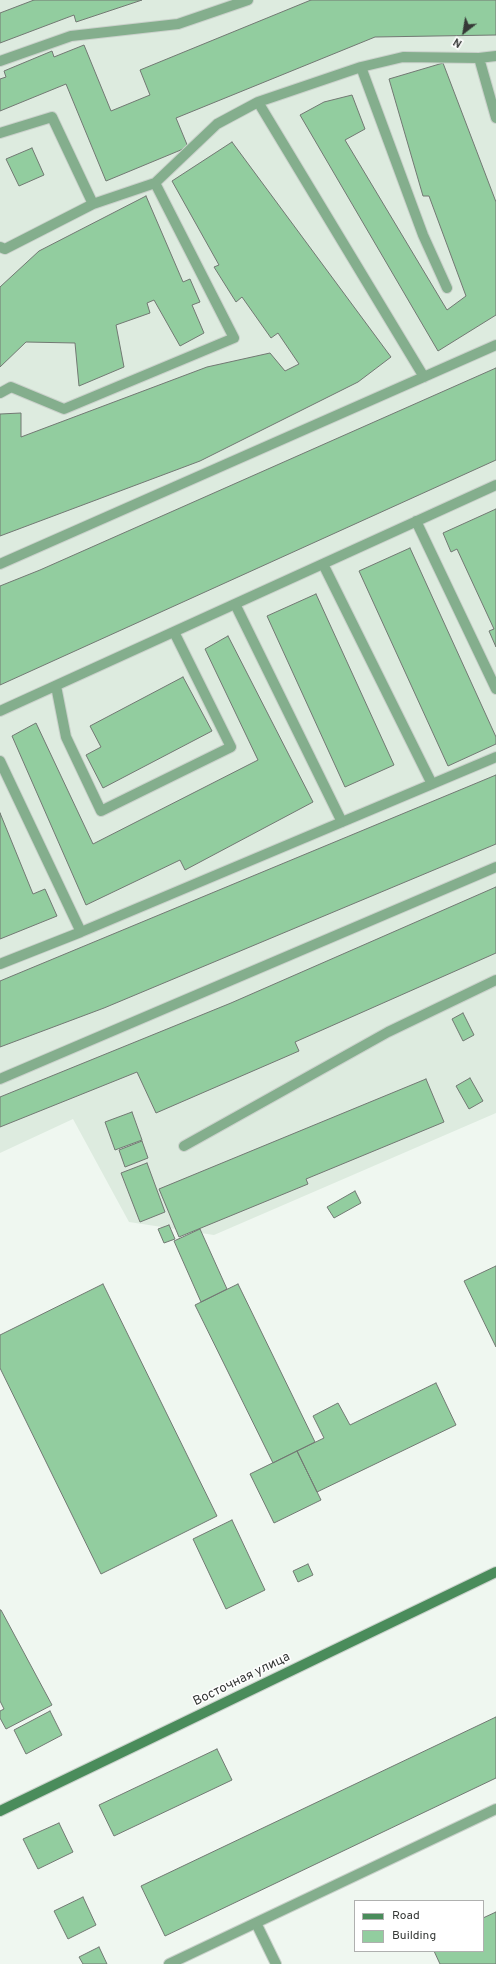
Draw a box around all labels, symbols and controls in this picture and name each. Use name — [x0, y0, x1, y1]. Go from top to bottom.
north arrow — [444, 12, 484, 52]
text: N — [451, 34, 465, 50]
street label: Восточная улица — [191, 1650, 293, 1710]
legend — [354, 1900, 484, 1952]
text: Road — [392, 1908, 420, 1924]
text: Building — [392, 1928, 436, 1944]

